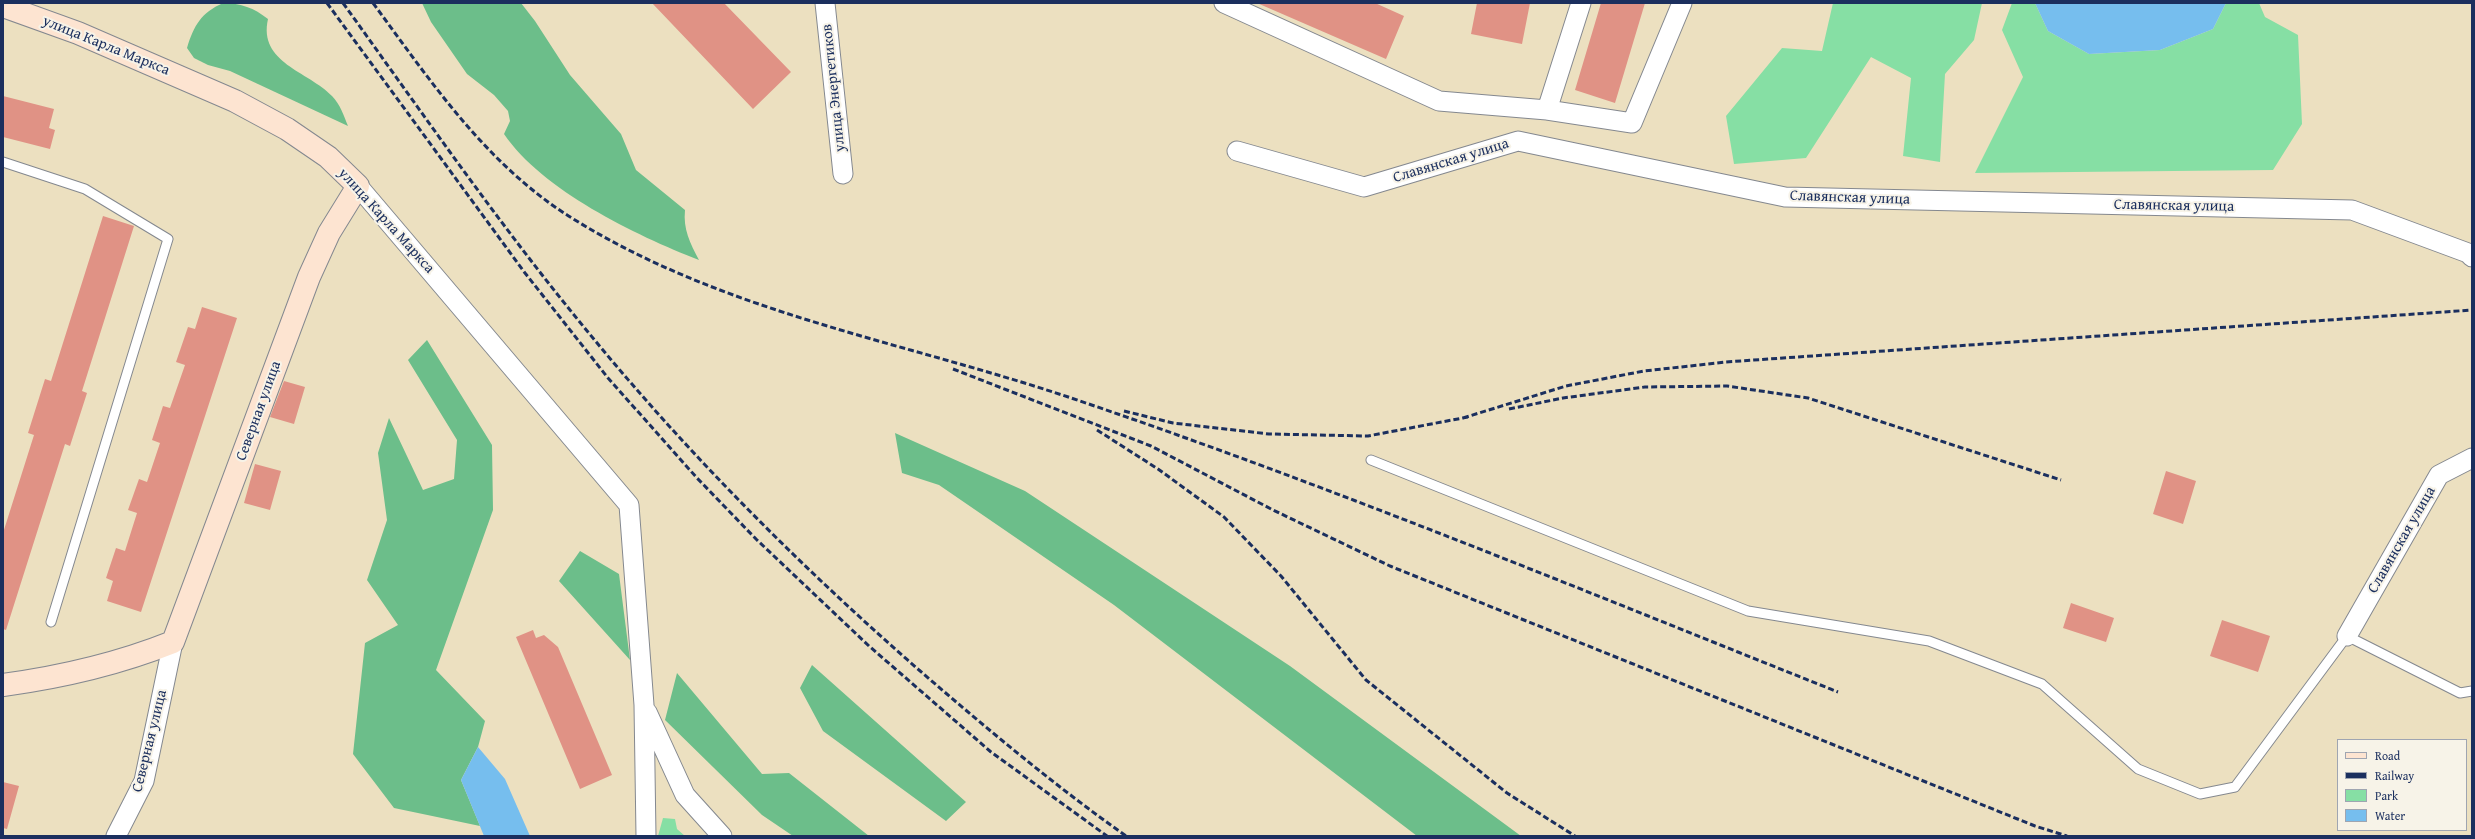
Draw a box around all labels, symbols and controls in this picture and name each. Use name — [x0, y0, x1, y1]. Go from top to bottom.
street label: улица Карла Маркса — [40, 12, 172, 80]
street label: улица Энергетиков — [818, 23, 850, 153]
street label: Славянская улица — [1391, 135, 1511, 187]
street label: улица Карла Маркса — [334, 165, 438, 277]
street label: Славянская улица — [1790, 187, 1910, 209]
street label: Славянская улица — [2114, 196, 2234, 216]
street label: Северная улица — [233, 359, 285, 463]
street label: Славянская улица — [2364, 483, 2440, 597]
street label: Северная улица — [129, 688, 171, 794]
legend — [2337, 739, 2467, 831]
text: Road — [2375, 747, 2400, 764]
text: Railway — [2375, 767, 2414, 784]
text: Park — [2375, 787, 2398, 804]
text: Water — [2375, 807, 2405, 824]

